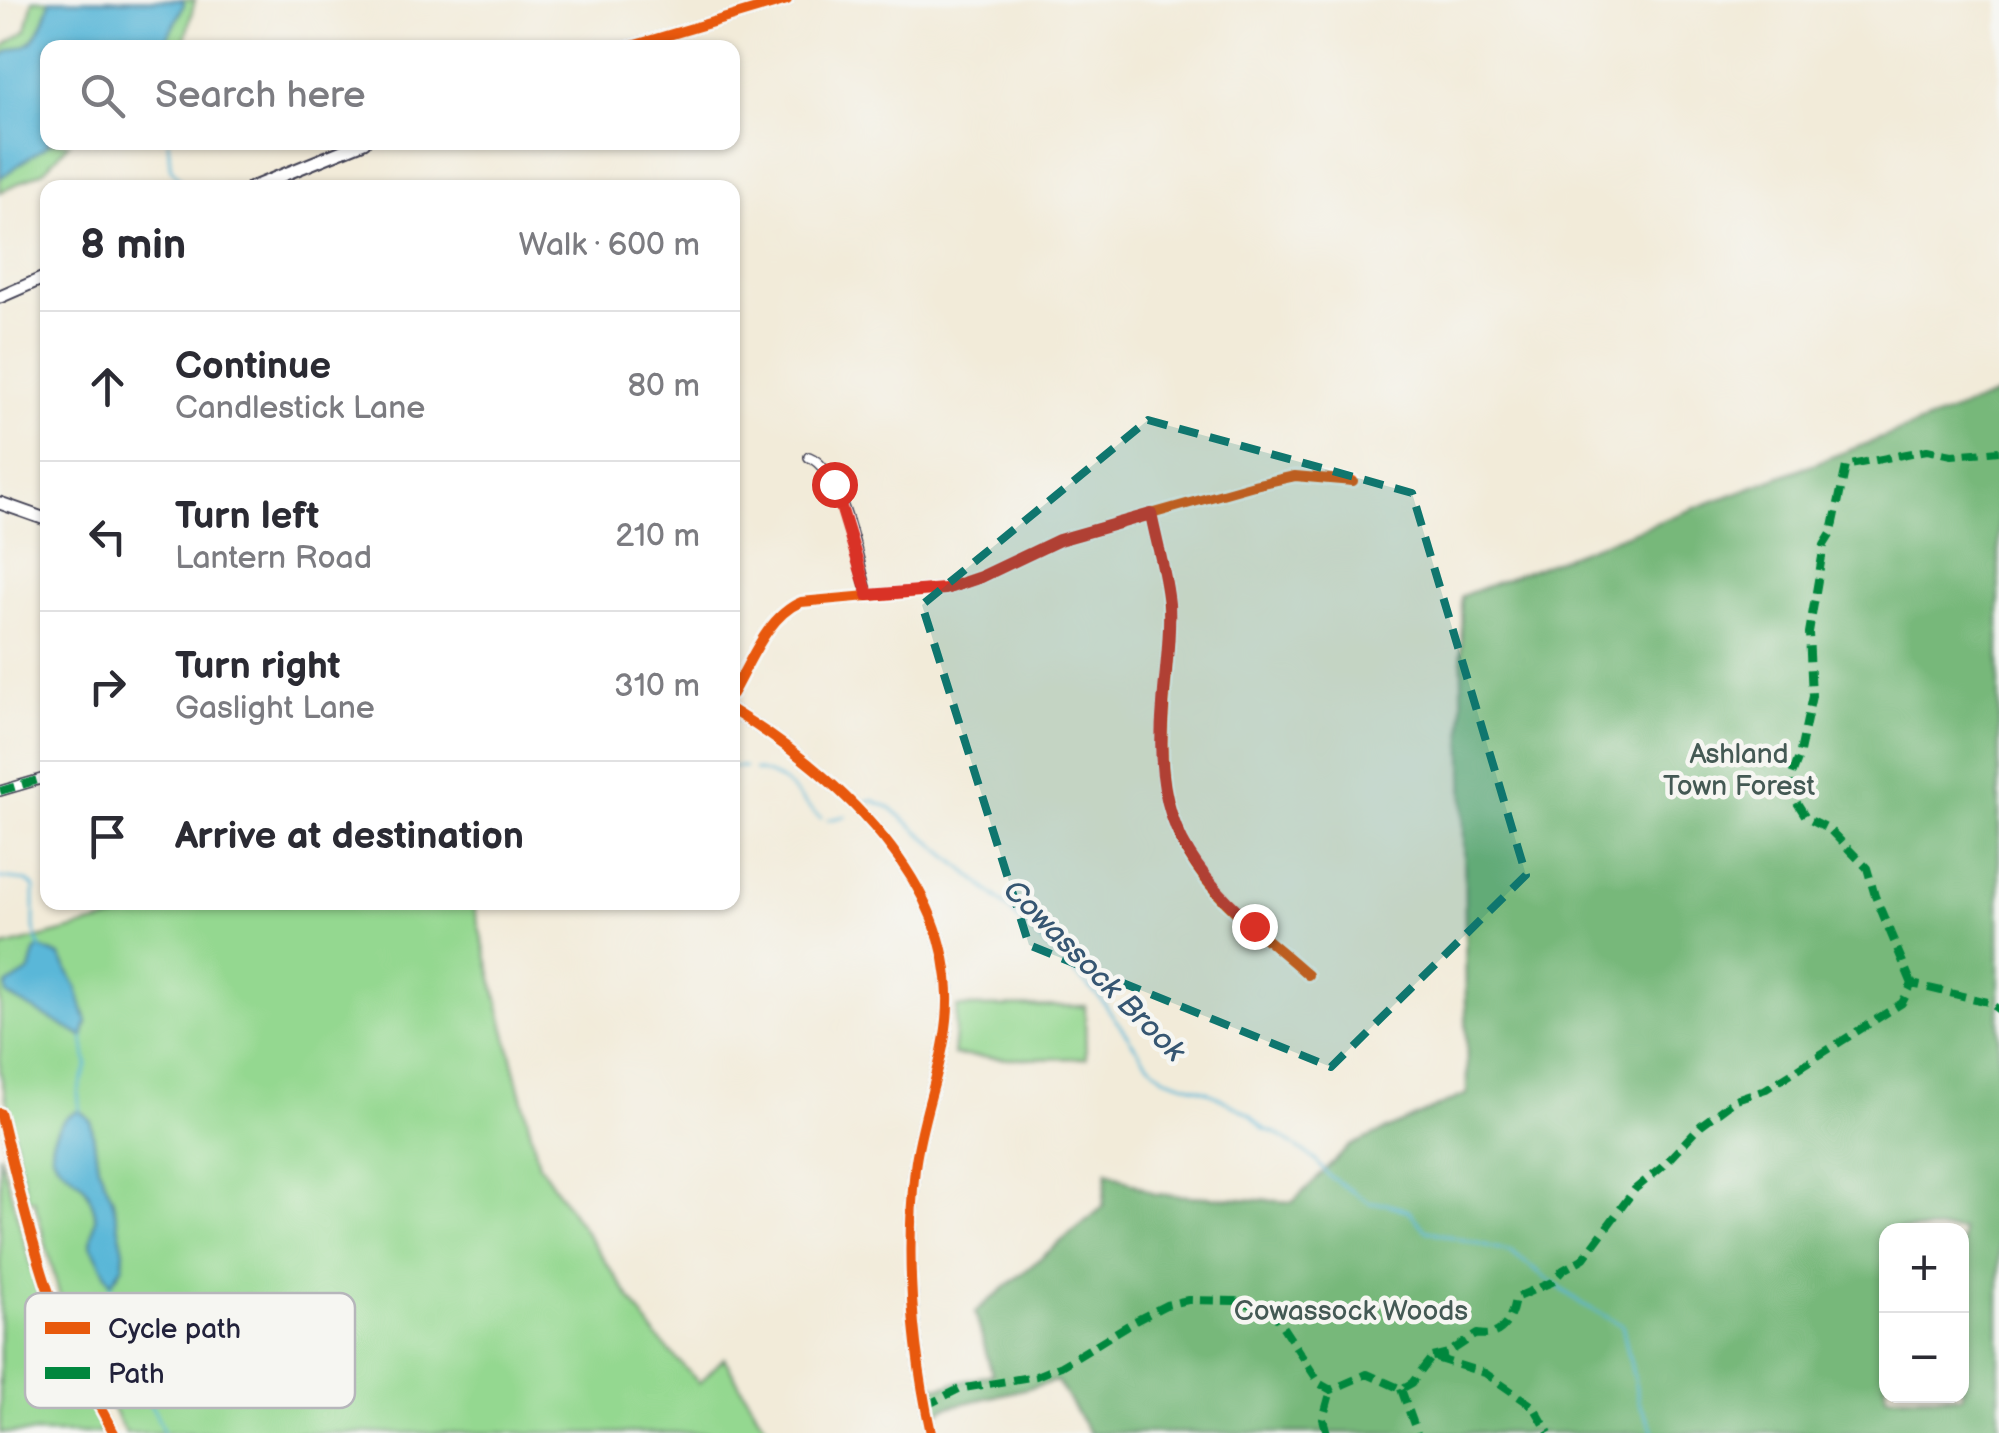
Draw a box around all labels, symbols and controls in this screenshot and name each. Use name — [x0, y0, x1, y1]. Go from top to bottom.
search box — [40, 40, 740, 150]
icon: search — [75, 68, 130, 123]
text: Search here — [155, 73, 366, 118]
text: 8 min — [80, 220, 186, 271]
text: Walk · 600 m — [519, 226, 700, 265]
text: Continue — [175, 344, 331, 389]
icon: ahead — [80, 359, 135, 414]
text: 80 m — [627, 367, 700, 406]
text: Candlestick Lane — [175, 389, 425, 428]
route start — [812, 462, 858, 508]
text: Turn left — [175, 494, 319, 539]
icon: left — [80, 509, 135, 564]
text: 210 m — [615, 517, 700, 556]
text: Lantern Road — [175, 539, 372, 578]
text: Turn right — [175, 644, 340, 689]
icon: right — [80, 659, 135, 714]
text: 310 m — [614, 667, 700, 706]
text: Gaslight Lane — [175, 689, 375, 728]
park label: Ashland Town Forest — [1663, 738, 1815, 803]
icon: arrive — [80, 809, 135, 864]
text: Arrive at destination — [175, 814, 524, 859]
water label: Cowassock Brook — [995, 872, 1193, 1070]
route end — [1232, 904, 1278, 950]
map controls — [1879, 1223, 1969, 1403]
button: + — [1879, 1223, 1969, 1313]
legend — [25, 1293, 355, 1408]
park label: Cowassock Woods — [1234, 1295, 1468, 1328]
text: Cycle path — [108, 1313, 241, 1346]
button: − — [1879, 1313, 1969, 1403]
text: Path — [108, 1358, 164, 1391]

